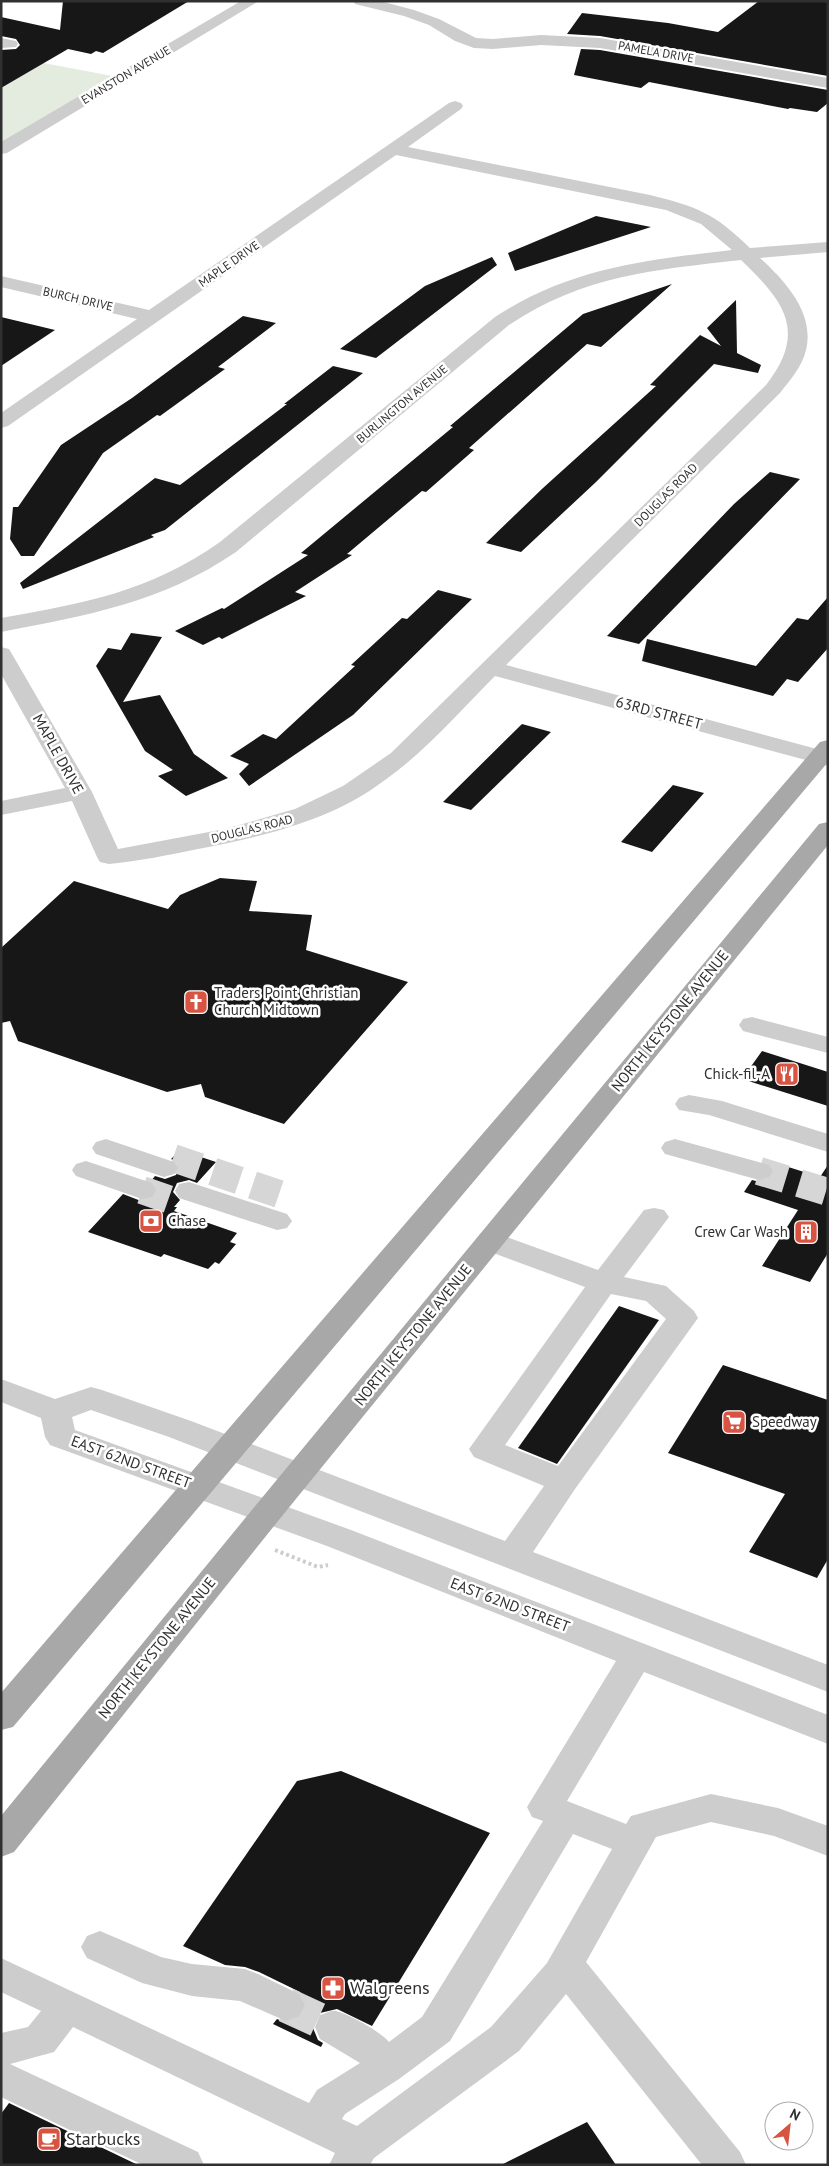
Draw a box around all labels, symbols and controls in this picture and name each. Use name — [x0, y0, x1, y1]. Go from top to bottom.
street label: PAMELA DRIVE — [617, 37, 695, 66]
street label: EVANSTON AVENUE — [78, 42, 173, 107]
street label: MAPLE DRIVE — [195, 237, 262, 290]
street label: BURCH DRIVE — [42, 283, 115, 314]
street label: BURLINGTON AVENUE — [353, 361, 450, 446]
street label: DOUGLAS ROAD — [631, 460, 701, 529]
street label: 63RD STREET — [614, 692, 705, 733]
street label: MAPLE DRIVE — [29, 710, 88, 797]
street label: DOUGLAS ROAD — [210, 811, 294, 846]
street label: NORTH KEYSTONE AVENUE — [607, 946, 733, 1095]
place label: Traders Point Christian Church Midtown — [214, 983, 359, 1019]
church icon: Traders Point Christian Church Midtown — [183, 989, 209, 1015]
restaurant icon: Chick-fil-A — [774, 1061, 800, 1087]
place label: Chick-fil-A — [704, 1064, 770, 1083]
bank icon: Chase — [138, 1208, 164, 1234]
place label: Chase — [168, 1211, 206, 1230]
building icon: Crew Car Wash — [793, 1219, 819, 1245]
place label: Crew Car Wash — [694, 1222, 788, 1241]
street label: NORTH KEYSTONE AVENUE — [350, 1260, 476, 1409]
supermarket icon: Speedway — [721, 1409, 747, 1435]
place label: Speedway — [752, 1412, 817, 1431]
street label: EAST 62ND STREET — [69, 1431, 194, 1492]
street label: NORTH KEYSTONE AVENUE — [94, 1573, 220, 1722]
street label: EAST 62ND STREET — [448, 1573, 573, 1636]
pharmacy icon: Walgreens — [320, 1975, 346, 2001]
place label: Walgreens — [350, 1976, 430, 1999]
north arrow — [764, 2101, 814, 2151]
text: N — [787, 2104, 803, 2125]
cafe icon: Starbucks — [36, 2126, 62, 2152]
place label: Starbucks — [66, 2127, 140, 2150]

